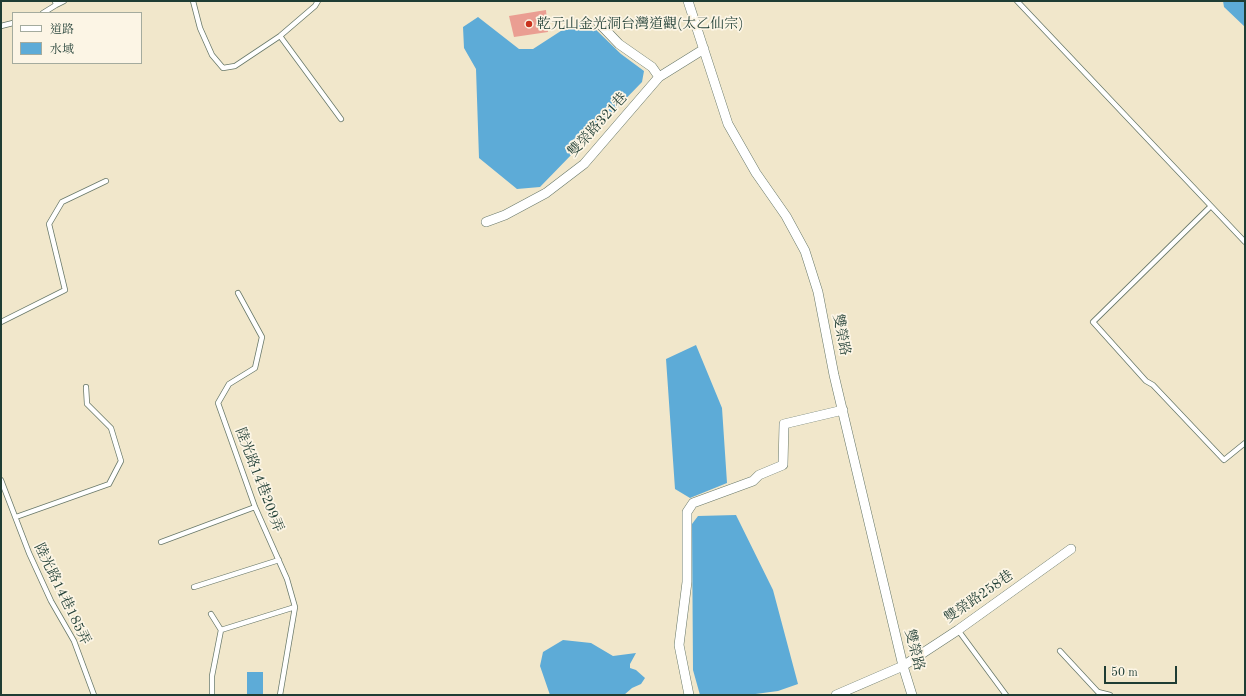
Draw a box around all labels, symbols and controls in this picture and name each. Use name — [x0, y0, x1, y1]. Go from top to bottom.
legend — [12, 12, 142, 64]
place label: 乾元山金光洞台灣道觀(太乙仙宗) — [537, 16, 743, 32]
marker: 乾元山金光洞台灣道觀(太乙仙宗) — [524, 19, 534, 29]
text: 道路 — [50, 24, 74, 36]
text: 水域 — [50, 44, 74, 56]
street label: 雙榮路321巷 — [565, 90, 631, 160]
street label: 雙榮路 — [829, 313, 853, 357]
street label: 陸光路14巷209弄 — [231, 425, 287, 535]
street label: 陸光路14巷185弄 — [30, 541, 94, 647]
street label: 雙榮路258巷 — [941, 567, 1017, 627]
street label: 雙榮路 — [901, 628, 927, 672]
scale bar — [1106, 658, 1179, 684]
text: 50 m — [1111, 667, 1138, 679]

